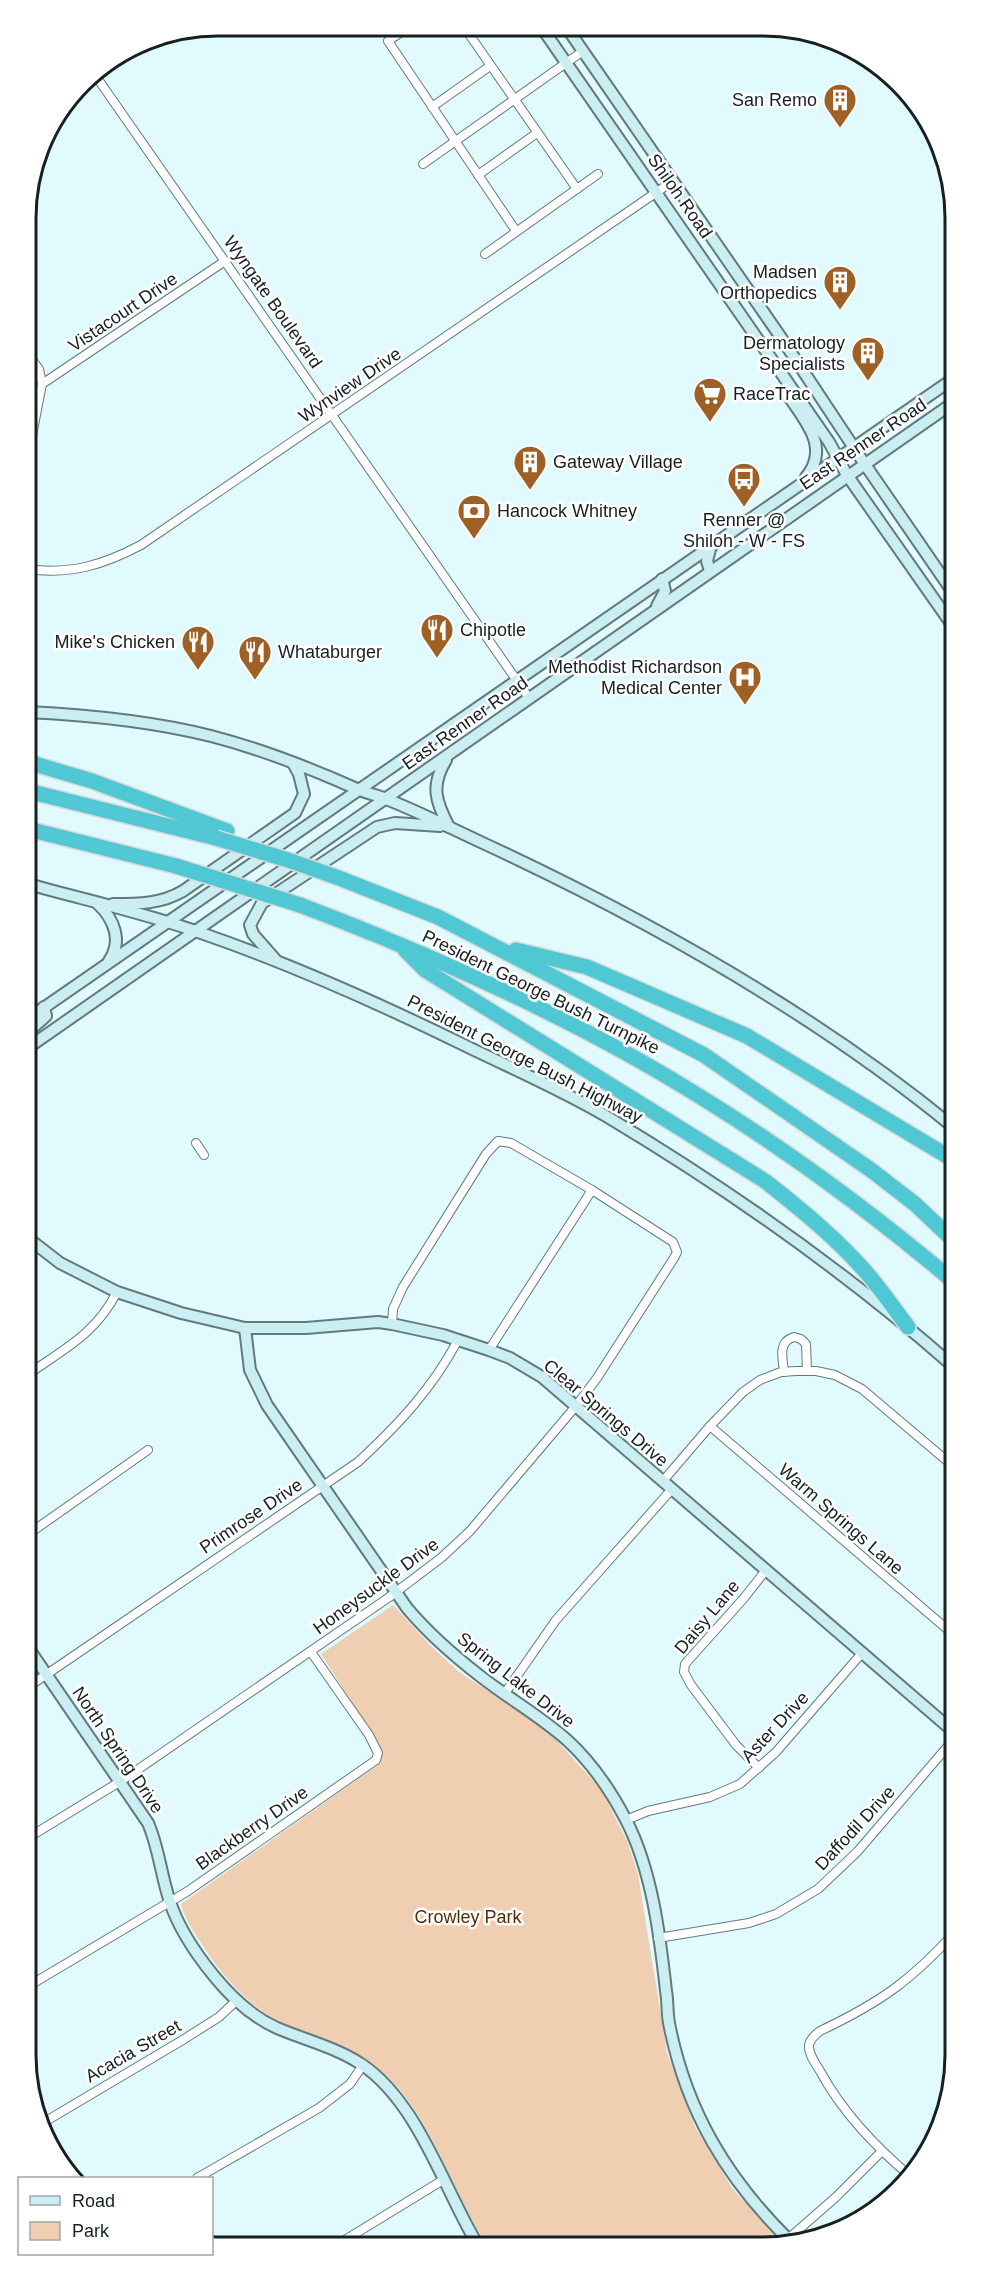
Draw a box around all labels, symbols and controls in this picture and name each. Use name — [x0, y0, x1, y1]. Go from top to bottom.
building icon: San Remo — [822, 82, 858, 129]
place label: San Remo — [732, 90, 817, 110]
street label: Shiloh Road — [644, 150, 716, 242]
street label: Wyngate Boulevard — [220, 232, 326, 372]
place label: Madsen Orthopedics — [720, 262, 817, 303]
building icon: Madsen Orthopedics — [822, 264, 858, 311]
street label: Vistacourt Drive — [65, 268, 181, 356]
place label: Dermatology Specialists — [743, 333, 845, 374]
building icon: Dermatology Specialists — [850, 335, 886, 382]
street label: Wynview Drive — [295, 343, 405, 427]
supermarket icon: RaceTrac — [692, 376, 728, 423]
place label: RaceTrac — [733, 384, 810, 404]
street label: East Renner Road — [796, 394, 930, 494]
building icon: Gateway Village — [512, 444, 548, 491]
place label: Gateway Village — [553, 452, 683, 472]
bus stop icon: Renner @ Shiloh - W - FS — [726, 461, 762, 508]
bank icon: Hancock Whitney — [456, 493, 492, 540]
place label: Hancock Whitney — [497, 501, 637, 521]
place label: Renner @ Shiloh - W - FS — [683, 510, 805, 551]
restaurant icon: Chipotle — [419, 612, 455, 659]
place label: Chipotle — [460, 620, 526, 640]
restaurant icon: Mike's Chicken — [180, 624, 216, 671]
place label: Mike's Chicken — [55, 632, 175, 652]
restaurant icon: Whataburger — [237, 634, 273, 681]
place label: Whataburger — [278, 642, 382, 662]
place label: Methodist Richardson Medical Center — [548, 657, 722, 698]
hospital icon: Methodist Richardson Medical Center — [727, 659, 763, 706]
street label: East Renner Road — [399, 672, 531, 774]
street label: President George Bush Turnpike — [419, 926, 663, 1058]
street label: President George Bush Highway — [404, 991, 646, 1127]
street label: Clear Springs Drive — [540, 1355, 672, 1471]
street label: Warm Springs Lane — [775, 1459, 907, 1579]
street label: Primrose Drive — [196, 1474, 306, 1558]
street label: Honeysuckle Drive — [309, 1534, 443, 1638]
street label: Daisy Lane — [670, 1576, 744, 1658]
street label: Spring Lake Drive — [453, 1628, 579, 1732]
street label: North Spring Drive — [68, 1683, 168, 1817]
street label: Aster Drive — [737, 1688, 813, 1766]
street label: Blackberry Drive — [192, 1782, 312, 1874]
street label: Daffodil Drive — [811, 1782, 899, 1874]
park label: Crowley Park — [414, 1907, 523, 1927]
street label: Acacia Street — [82, 2016, 184, 2086]
legend — [18, 2177, 213, 2255]
text: Road — [72, 2191, 115, 2211]
text: Park — [72, 2221, 110, 2241]

